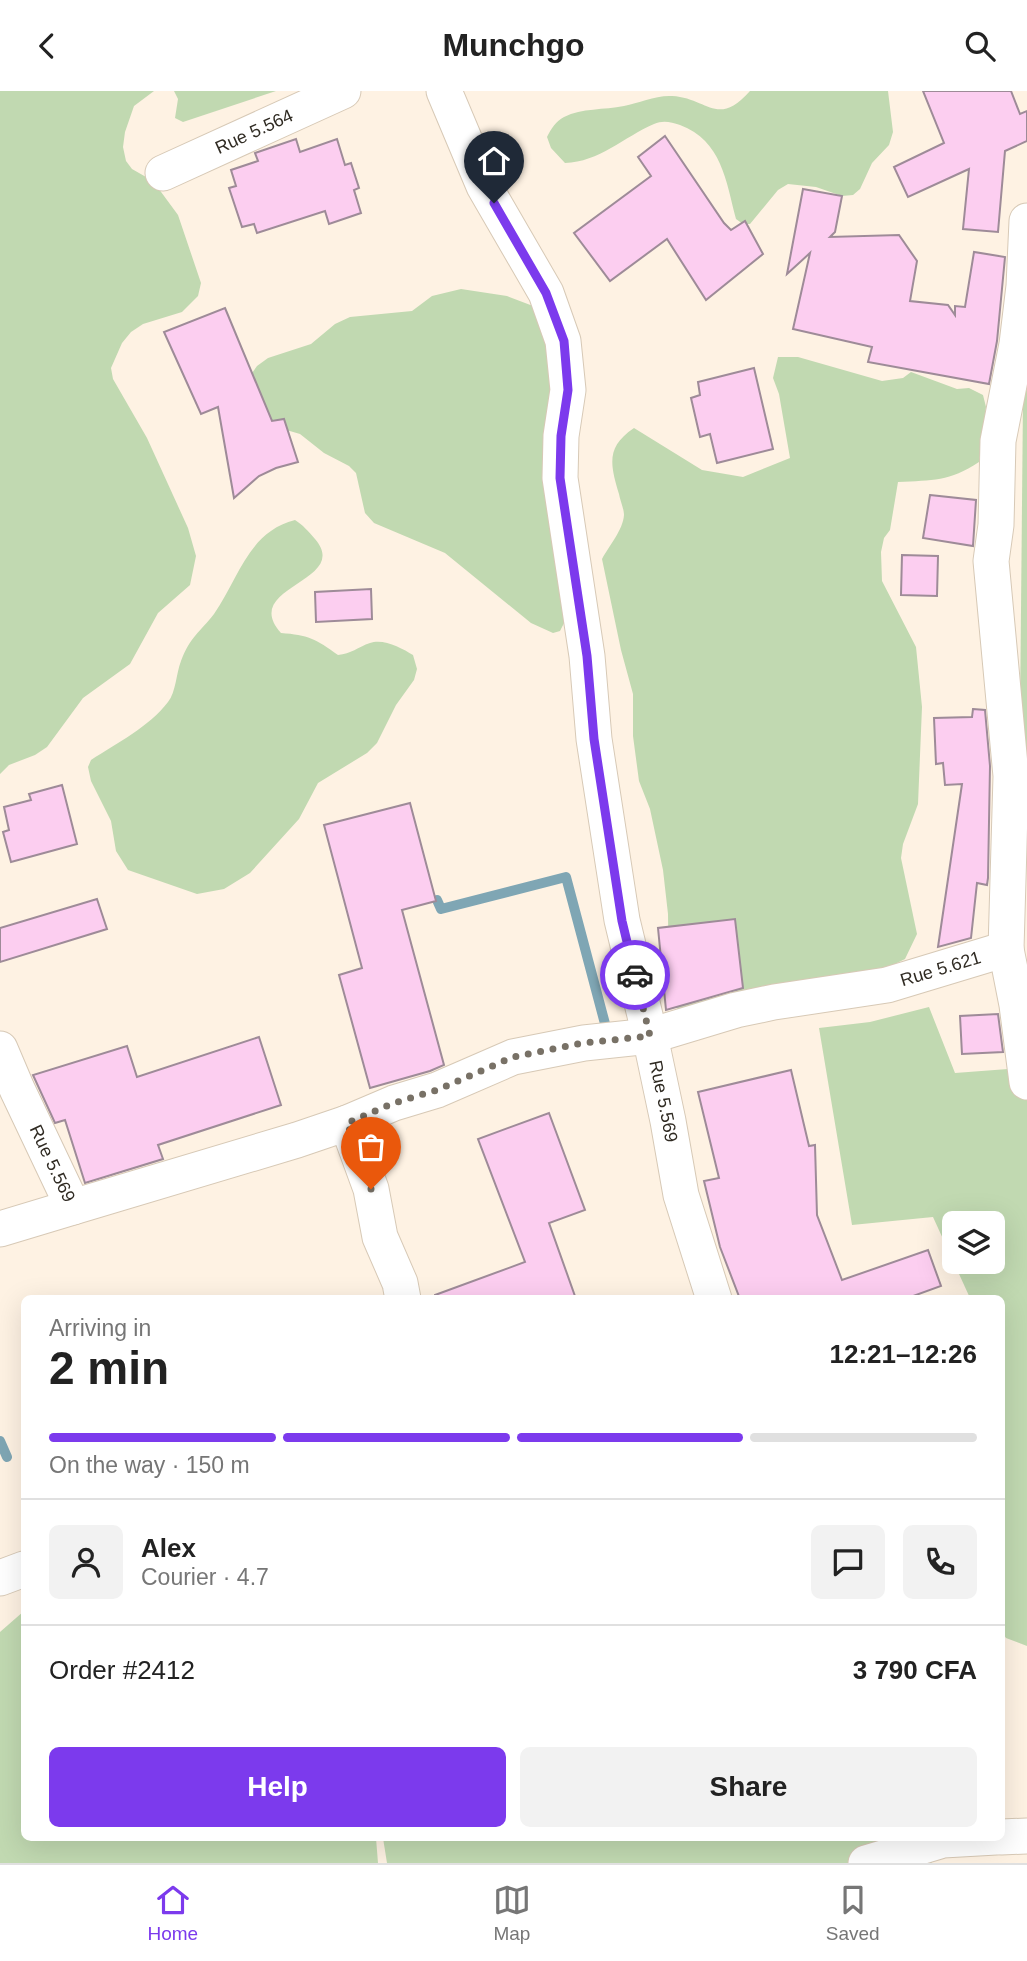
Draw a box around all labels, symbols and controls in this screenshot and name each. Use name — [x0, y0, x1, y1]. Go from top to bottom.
icon: back — [28, 27, 66, 65]
text: Munchgo — [442, 27, 585, 63]
icon: search — [961, 27, 999, 65]
street label: Rue 5.564 — [212, 105, 296, 158]
pin — [464, 131, 524, 203]
icon: home — [475, 142, 513, 180]
courier — [600, 940, 670, 1010]
street label: Rue 5.621 — [898, 947, 983, 990]
icon: car — [616, 956, 654, 994]
street label: Rue 5.569 — [645, 1059, 682, 1144]
pin — [341, 1117, 401, 1189]
street label: Rue 5.569 — [26, 1122, 79, 1205]
icon: bag — [352, 1128, 390, 1166]
map controls — [942, 1211, 1005, 1274]
button: layers — [942, 1211, 1005, 1274]
text: Arriving in — [49, 1315, 151, 1341]
text: 12:21–12:26 — [830, 1339, 977, 1369]
text: 2 min — [49, 1342, 169, 1394]
text: On the way · 150 m — [49, 1452, 250, 1478]
button: person — [49, 1525, 123, 1599]
button: chat — [811, 1525, 885, 1599]
button: phone — [903, 1525, 977, 1599]
text: Alex — [141, 1533, 196, 1563]
text: Courier · 4.7 — [141, 1564, 269, 1590]
text: Order #2412 — [49, 1655, 195, 1685]
text: 3 790 CFA — [853, 1655, 977, 1685]
button: Help — [49, 1747, 506, 1827]
button: Share — [520, 1747, 977, 1827]
tab: Home — [147, 1881, 198, 1945]
tab: Map — [493, 1881, 531, 1945]
tab: Saved — [826, 1881, 880, 1945]

